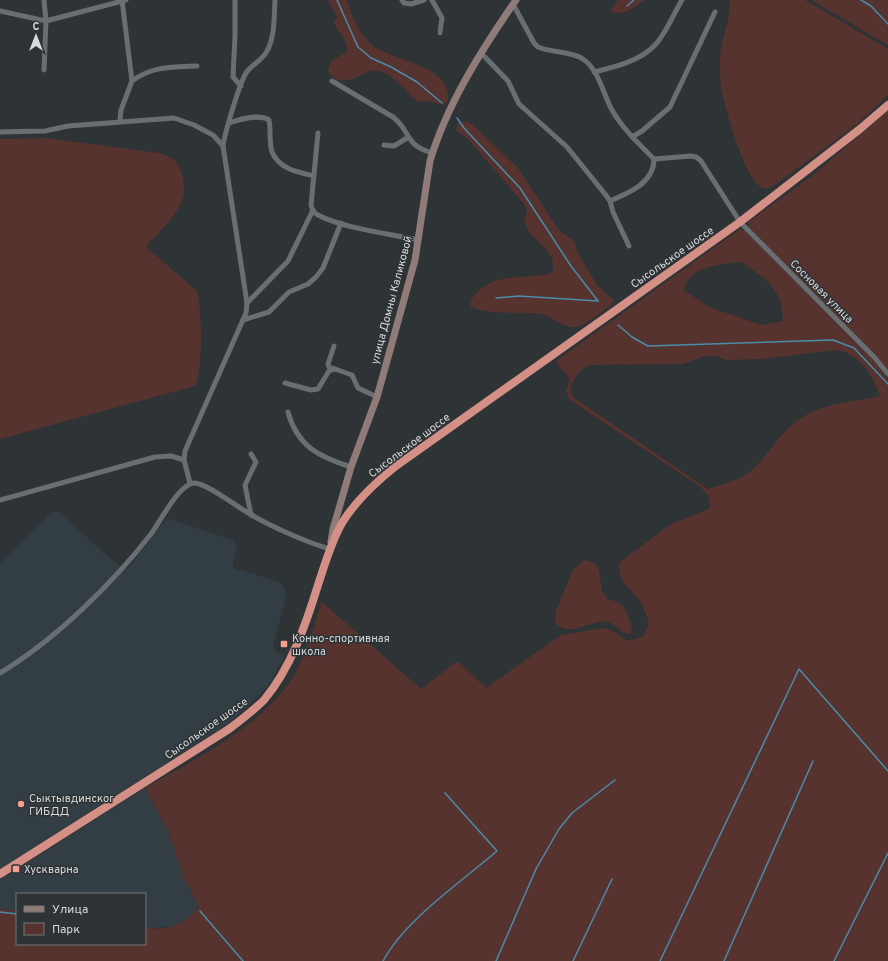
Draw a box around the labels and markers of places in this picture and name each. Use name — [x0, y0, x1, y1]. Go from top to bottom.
place label: Конно-спортивная школа — [292, 632, 390, 659]
marker: Конно-спортивная школа — [279, 639, 289, 649]
place label: Сыктывдинског ГИБДД — [29, 792, 114, 819]
marker: Сыктывдинског ГИБДД — [16, 799, 26, 809]
place label: Хускварна — [24, 863, 79, 877]
marker: Хускварна — [11, 864, 21, 874]

